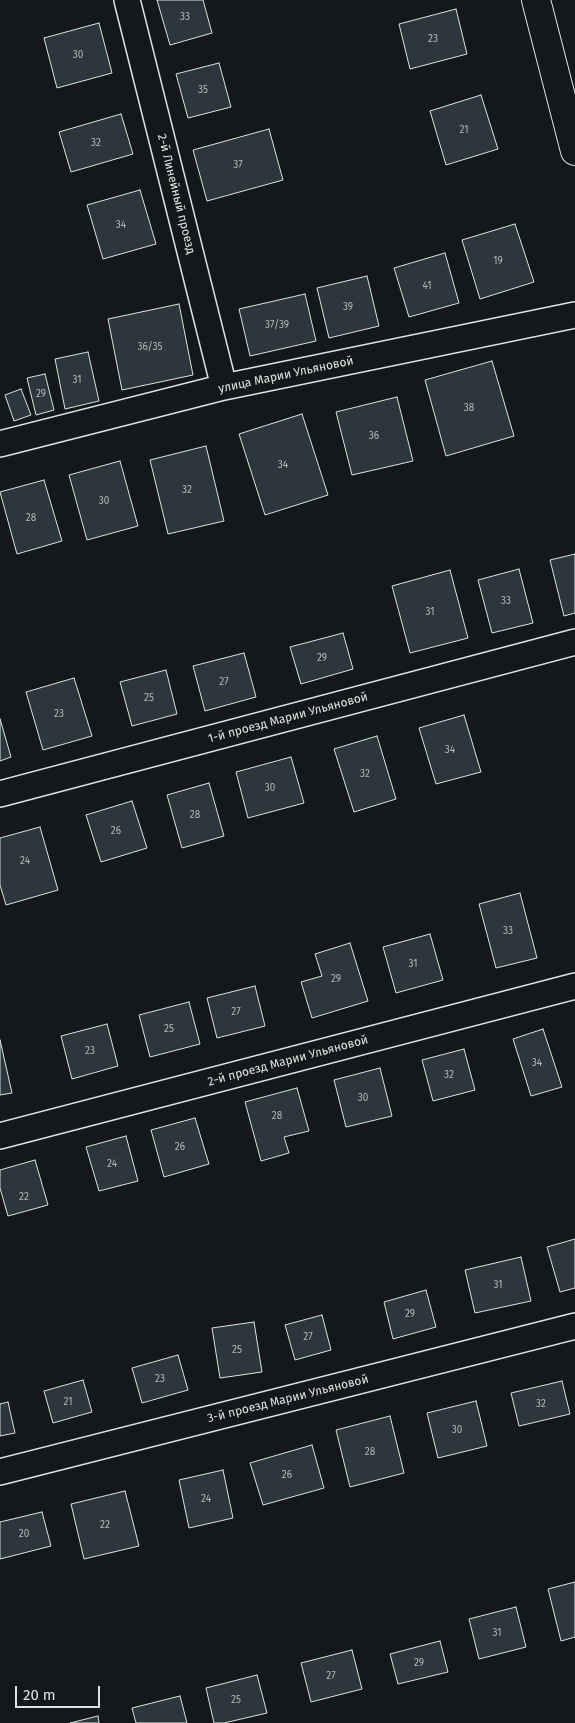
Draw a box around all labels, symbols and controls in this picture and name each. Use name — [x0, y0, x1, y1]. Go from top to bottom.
house number: 33 — [180, 11, 190, 23]
house number: 23 — [428, 33, 438, 45]
house number: 30 — [73, 49, 83, 61]
house number: 35 — [198, 84, 208, 96]
house number: 21 — [459, 124, 469, 136]
street label: 2-й Линейный проезд — [154, 132, 198, 256]
house number: 32 — [91, 137, 101, 149]
house number: 37 — [233, 159, 243, 171]
house number: 34 — [116, 219, 126, 231]
house number: 19 — [493, 255, 503, 267]
house number: 41 — [422, 280, 432, 292]
house number: 39 — [343, 301, 353, 313]
house number: 37/39 — [265, 319, 289, 331]
house number: 36/35 — [137, 341, 163, 353]
street label: улица Марии Ульяновой — [217, 354, 355, 396]
house number: 31 — [72, 374, 82, 386]
house number: 29 — [36, 388, 46, 400]
house number: 38 — [464, 402, 474, 414]
house number: 36 — [369, 430, 379, 442]
house number: 34 — [278, 459, 288, 471]
house number: 32 — [182, 484, 192, 496]
house number: 30 — [99, 495, 109, 507]
house number: 28 — [26, 512, 36, 524]
house number: 33 — [501, 595, 511, 607]
house number: 31 — [425, 606, 435, 618]
house number: 29 — [317, 652, 327, 664]
house number: 27 — [219, 676, 229, 688]
street label: 1-й проезд Марии Ульяновой — [207, 690, 369, 746]
house number: 25 — [144, 692, 154, 704]
house number: 23 — [54, 708, 64, 720]
house number: 34 — [445, 744, 455, 756]
house number: 32 — [360, 768, 370, 780]
house number: 30 — [265, 782, 275, 794]
house number: 28 — [190, 809, 200, 821]
house number: 26 — [111, 825, 121, 837]
house number: 24 — [20, 855, 30, 867]
house number: 33 — [503, 925, 513, 937]
house number: 31 — [408, 958, 418, 970]
house number: 29 — [331, 973, 341, 985]
house number: 27 — [231, 1006, 241, 1018]
house number: 25 — [164, 1023, 174, 1035]
street label: 2-й проезд Марии Ульяновой — [206, 1033, 370, 1089]
house number: 23 — [85, 1045, 95, 1057]
house number: 34 — [532, 1057, 542, 1069]
house number: 32 — [444, 1069, 454, 1081]
house number: 30 — [358, 1092, 368, 1104]
house number: 28 — [272, 1110, 282, 1122]
house number: 26 — [175, 1141, 185, 1153]
house number: 24 — [107, 1158, 117, 1170]
house number: 22 — [19, 1191, 29, 1203]
house number: 31 — [493, 1279, 503, 1291]
house number: 29 — [405, 1308, 415, 1320]
house number: 27 — [303, 1331, 313, 1343]
house number: 25 — [232, 1344, 242, 1356]
street label: 3-й проезд Марии Ульяновой — [206, 1372, 370, 1426]
house number: 23 — [155, 1373, 165, 1385]
house number: 21 — [63, 1396, 73, 1408]
house number: 32 — [536, 1398, 546, 1410]
house number: 30 — [452, 1424, 462, 1436]
house number: 28 — [365, 1446, 375, 1458]
house number: 26 — [282, 1469, 292, 1481]
house number: 24 — [201, 1493, 211, 1505]
house number: 22 — [100, 1519, 110, 1531]
house number: 20 — [19, 1528, 29, 1540]
house number: 31 — [492, 1627, 502, 1639]
house number: 29 — [414, 1657, 424, 1669]
house number: 27 — [326, 1670, 336, 1682]
scale bar — [18, 1676, 102, 1708]
text: 20 m — [23, 1686, 56, 1704]
house number: 25 — [231, 1694, 241, 1706]

